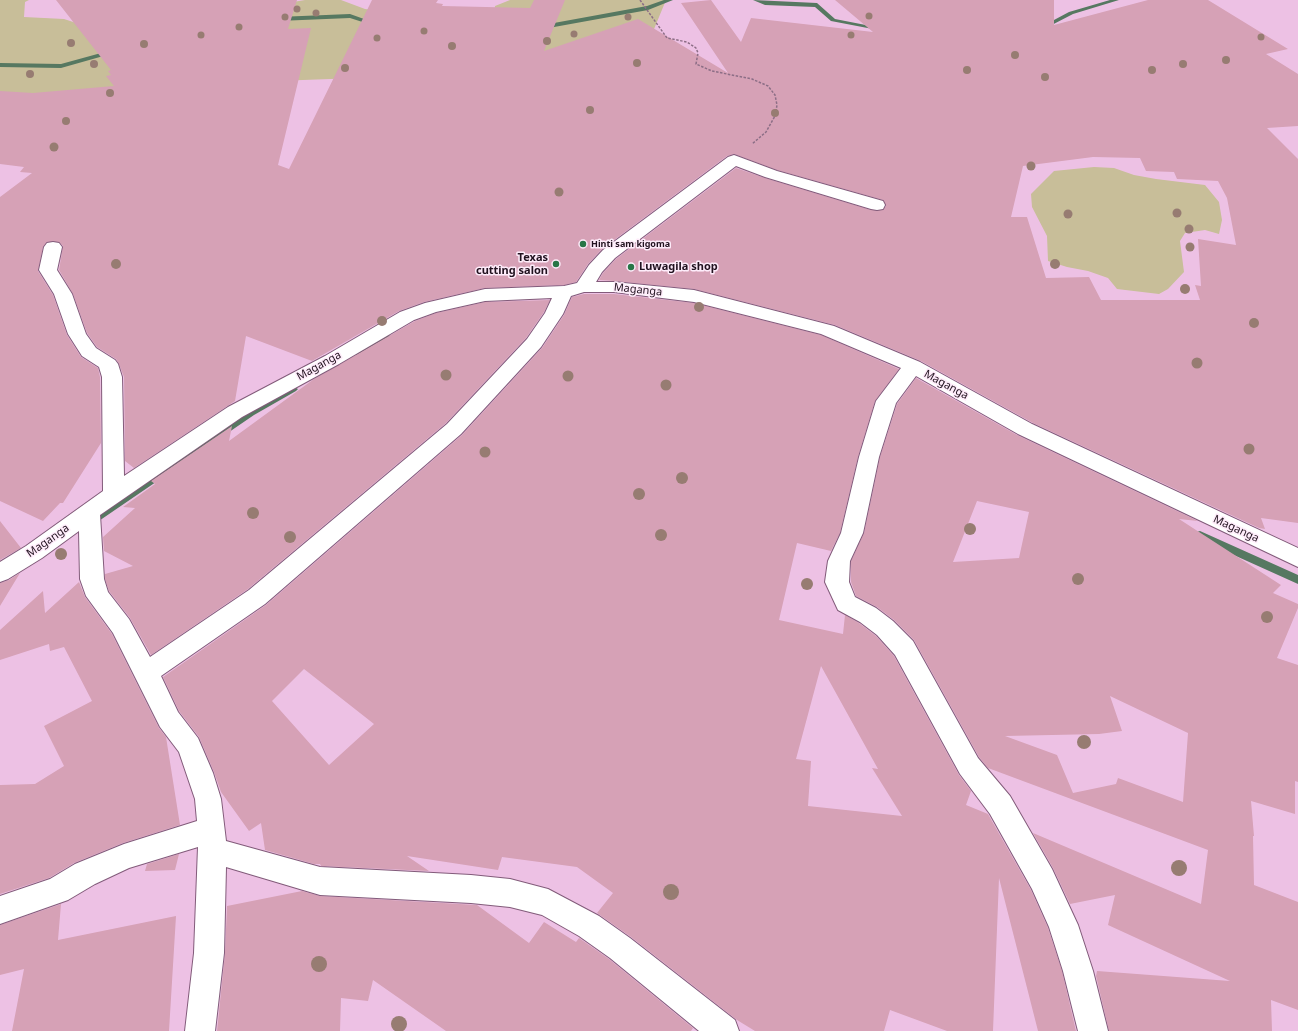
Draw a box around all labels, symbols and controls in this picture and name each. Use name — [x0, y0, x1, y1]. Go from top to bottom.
marker: Hinti sam kigoma — [578, 239, 588, 249]
place label: Hinti sam kigoma — [591, 239, 670, 249]
place label: Texas cutting salon — [476, 251, 548, 277]
marker: Texas cutting salon — [551, 259, 561, 269]
place label: Luwagila shop — [639, 260, 718, 274]
marker: Luwagila shop — [626, 262, 636, 272]
street label: Maganga — [613, 281, 663, 299]
street label: Maganga — [294, 348, 344, 384]
street label: Maganga — [921, 367, 971, 403]
street label: Maganga — [1211, 513, 1261, 545]
street label: Maganga — [24, 522, 72, 560]

